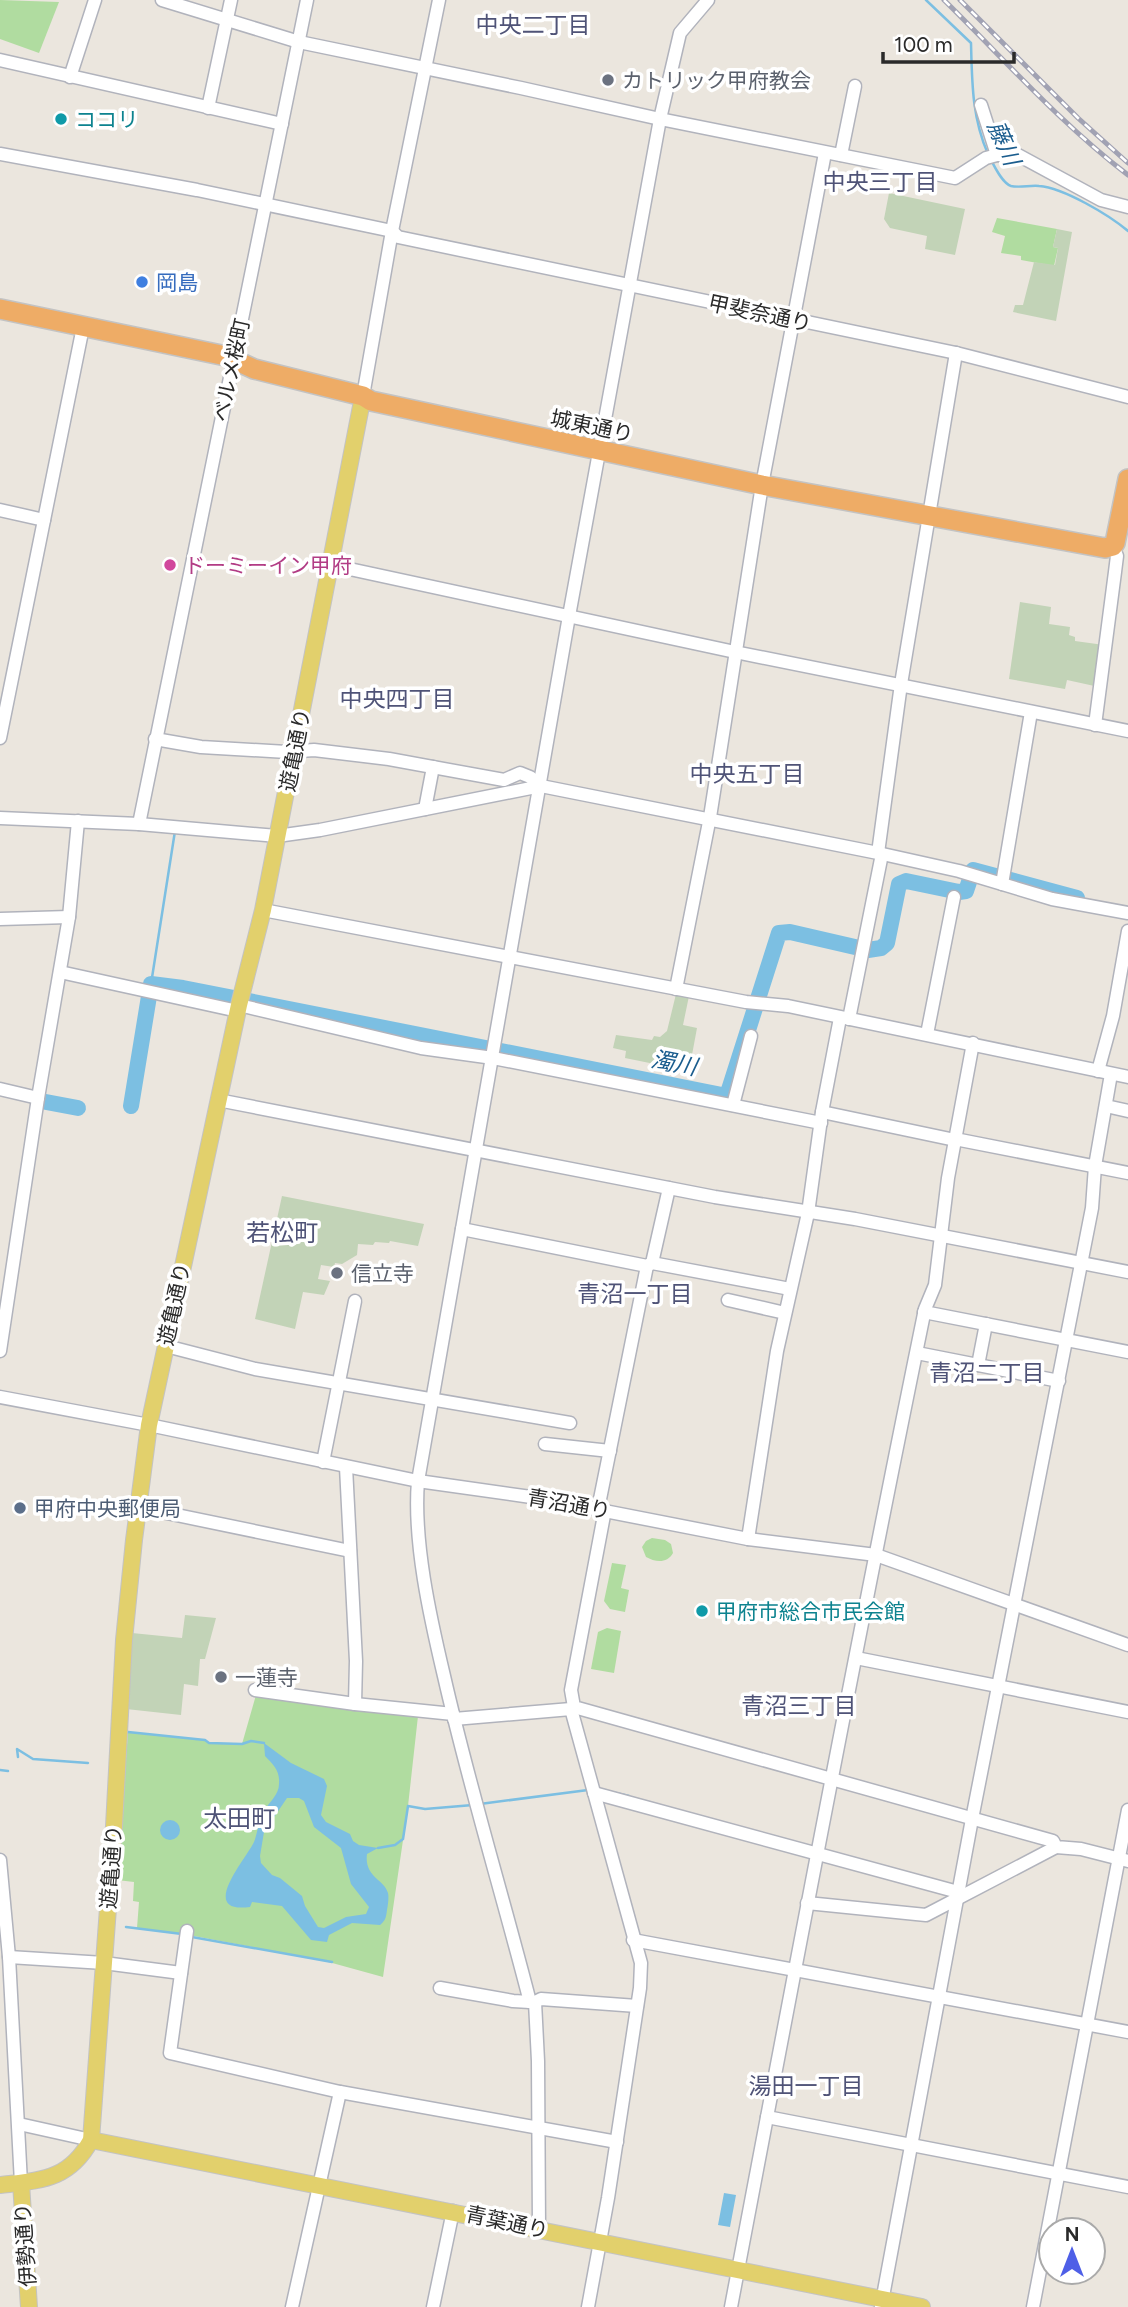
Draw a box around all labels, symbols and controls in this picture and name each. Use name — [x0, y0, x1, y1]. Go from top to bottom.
district label: 中央二丁目 — [476, 11, 591, 39]
scale bar — [883, 21, 1014, 65]
text: 100 m — [894, 32, 953, 57]
place label: カトリック甲府教会 — [622, 68, 811, 93]
marker: カトリック甲府教会 — [600, 72, 616, 88]
place label: ココリ — [75, 107, 138, 132]
marker: ココリ — [53, 111, 69, 127]
water label: 藤川 — [982, 116, 1027, 172]
district label: 中央三丁目 — [823, 168, 938, 196]
place label: 岡島 — [156, 270, 198, 295]
marker: 岡島 — [134, 274, 150, 290]
street label: 甲斐奈通り — [706, 290, 814, 336]
street label: ベルメ桜町 — [208, 316, 254, 424]
street label: 城東通り — [548, 405, 636, 447]
place label: ドーミーイン甲府 — [184, 553, 352, 578]
marker: ドーミーイン甲府 — [162, 557, 178, 573]
district label: 中央四丁目 — [340, 685, 455, 713]
street label: 遊亀通り — [275, 706, 315, 794]
district label: 中央五丁目 — [690, 760, 805, 788]
water label: 濁川 — [649, 1045, 702, 1082]
district label: 若松町 — [246, 1218, 318, 1247]
street label: 遊亀通り — [153, 1260, 195, 1348]
place label: 信立寺 — [351, 1261, 414, 1286]
marker: 信立寺 — [329, 1265, 345, 1281]
district label: 青沼一丁目 — [578, 1280, 693, 1308]
district label: 青沼二丁目 — [930, 1359, 1045, 1387]
street label: 青沼通り — [525, 1484, 613, 1524]
place label: 甲府中央郵便局 — [34, 1496, 181, 1521]
marker: 甲府中央郵便局 — [12, 1500, 28, 1516]
place label: 甲府市総合市民会館 — [716, 1599, 905, 1624]
marker: 甲府市総合市民会館 — [694, 1603, 710, 1619]
place label: 一蓮寺 — [235, 1665, 298, 1690]
marker: 一蓮寺 — [213, 1669, 229, 1685]
district label: 青沼三丁目 — [742, 1692, 857, 1720]
district label: 太田町 — [203, 1804, 275, 1833]
street label: 遊亀通り — [96, 1824, 126, 1910]
district label: 湯田一丁目 — [749, 2072, 864, 2100]
street label: 青葉通り — [463, 2201, 551, 2243]
street label: 伊勢通り — [10, 2202, 40, 2288]
north arrow — [1037, 2216, 1107, 2286]
text: N — [1065, 2223, 1079, 2246]

